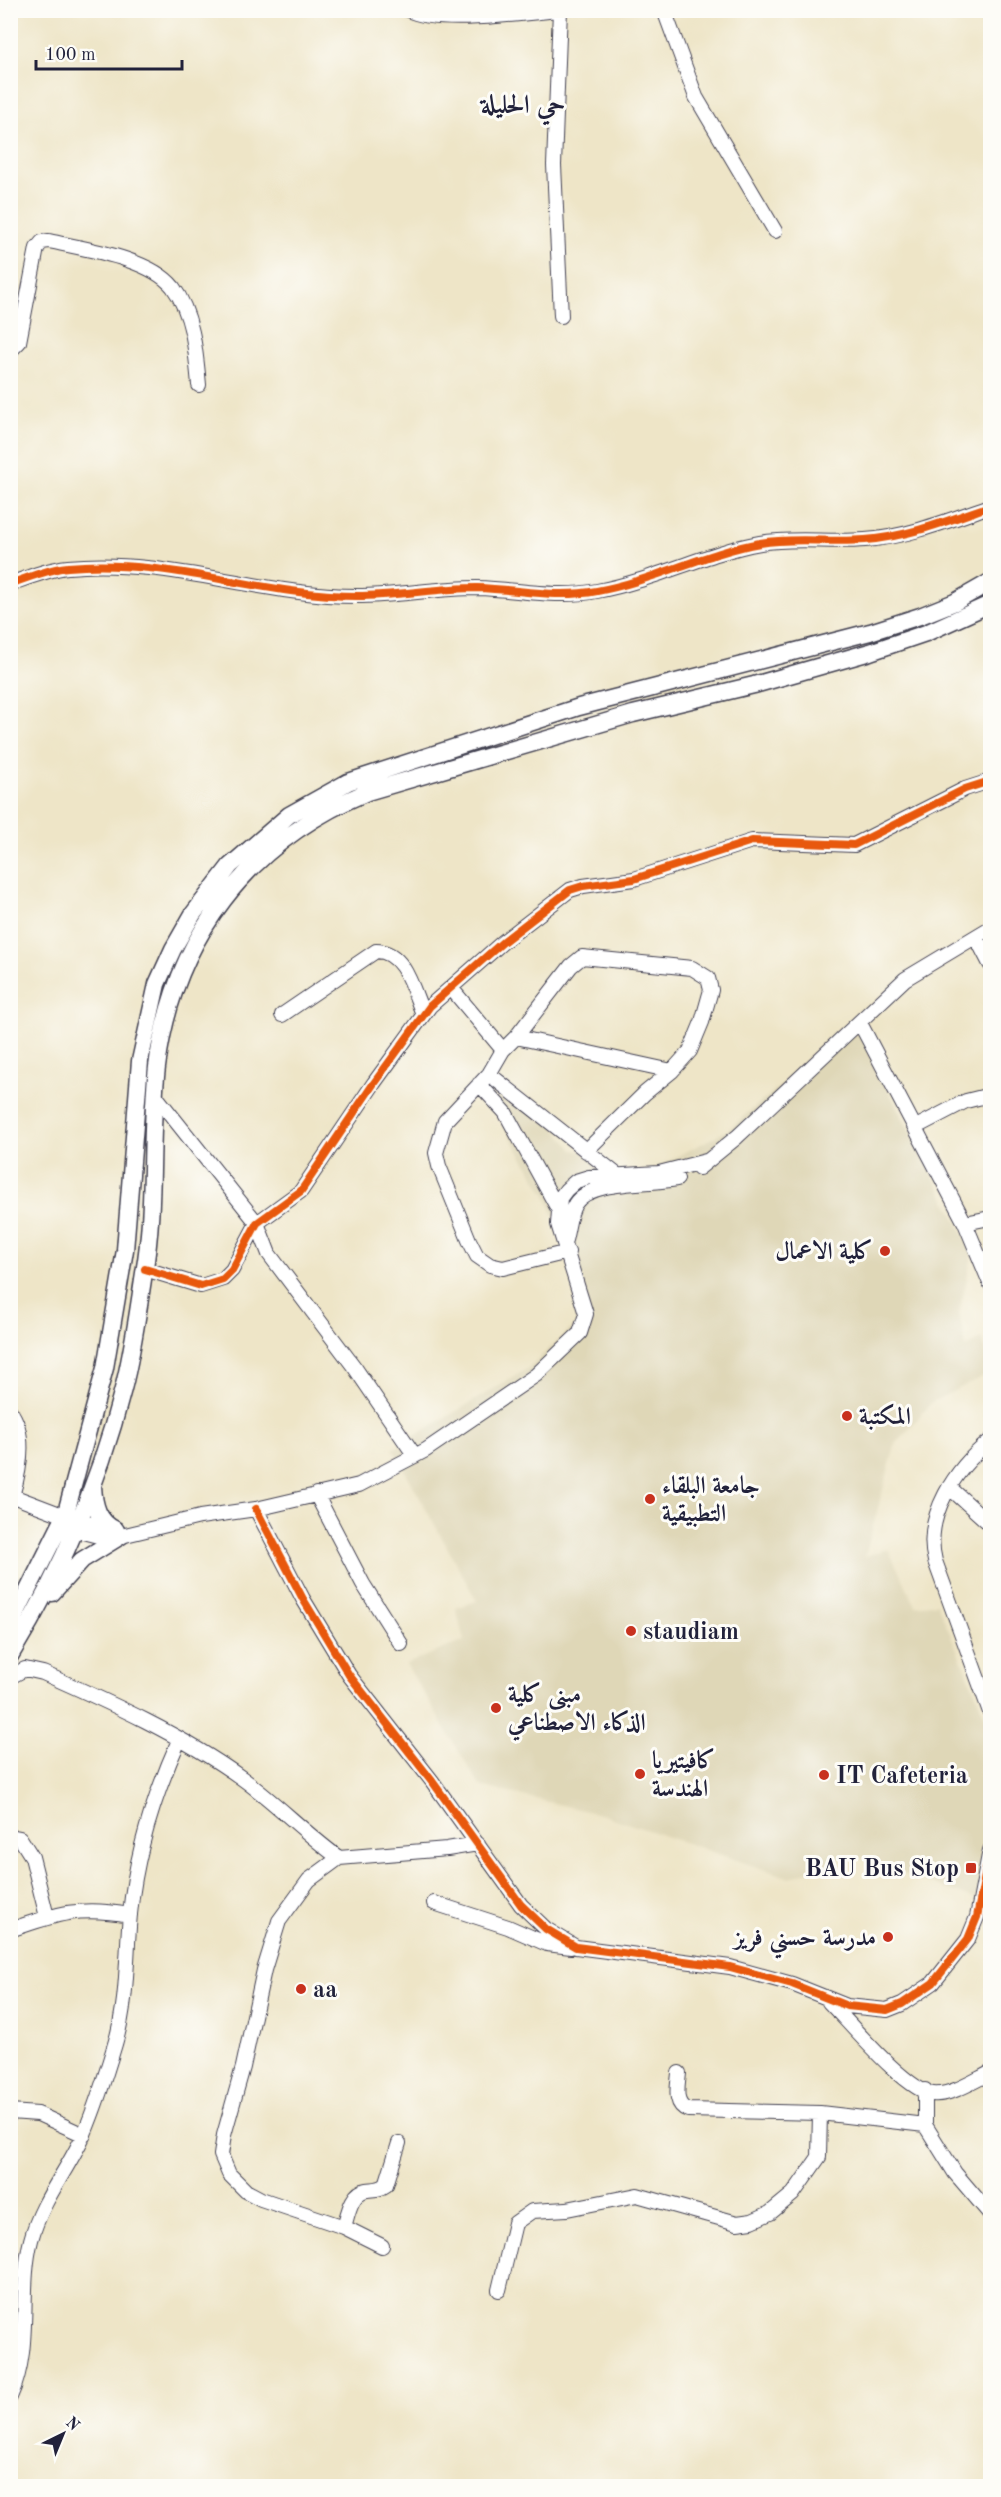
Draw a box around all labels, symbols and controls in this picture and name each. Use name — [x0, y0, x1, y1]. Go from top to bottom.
scale bar — [36, 33, 182, 71]
text: 100 m — [45, 46, 96, 64]
district label: حي الحليلة — [479, 93, 565, 126]
place label: كلية الاعمال — [775, 1238, 873, 1265]
marker: كلية الاعمال — [878, 1244, 892, 1258]
place label: المكتبة — [859, 1403, 911, 1430]
marker: المكتبة — [840, 1409, 854, 1423]
place label: جامعة البلقاء التطبيقية — [662, 1474, 760, 1527]
marker: جامعة البلقاء التطبيقية — [643, 1492, 657, 1506]
place label: staudiam — [643, 1621, 739, 1645]
marker: staudiam — [624, 1624, 638, 1638]
place label: مبنى كلية الذكاء الاصطناعي — [507, 1681, 646, 1741]
marker: مبنى كلية الذكاء الاصطناعي — [489, 1701, 503, 1715]
place label: كافيتيريا الهندسة — [652, 1747, 716, 1802]
place label: IT Cafeteria — [836, 1765, 968, 1789]
marker: كافيتيريا الهندسة — [633, 1767, 647, 1781]
marker: IT Cafeteria — [817, 1768, 831, 1782]
place label: BAU Bus Stop — [805, 1858, 959, 1882]
marker: BAU Bus Stop — [964, 1861, 978, 1875]
place label: مدرسة حسني فريز — [731, 1927, 876, 1959]
marker: مدرسة حسني فريز — [881, 1930, 895, 1944]
place label: aa — [313, 1979, 337, 2003]
marker: aa — [294, 1982, 308, 1996]
north arrow — [33, 2404, 93, 2464]
text: N — [62, 2414, 82, 2435]

